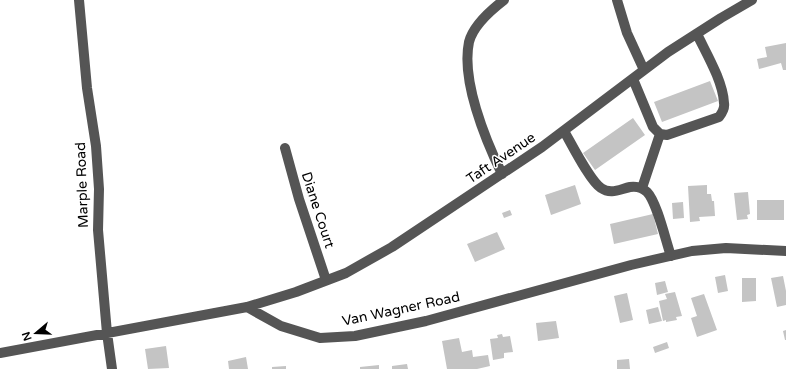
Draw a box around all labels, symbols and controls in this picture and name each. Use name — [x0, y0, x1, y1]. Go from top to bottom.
street label: Taft Avenue — [463, 129, 539, 187]
street label: Marple Road — [72, 142, 92, 228]
street label: Diane Court — [298, 170, 339, 251]
street label: Van Wagner Road — [341, 288, 461, 330]
north arrow — [16, 313, 56, 353]
text: N — [19, 330, 35, 342]

